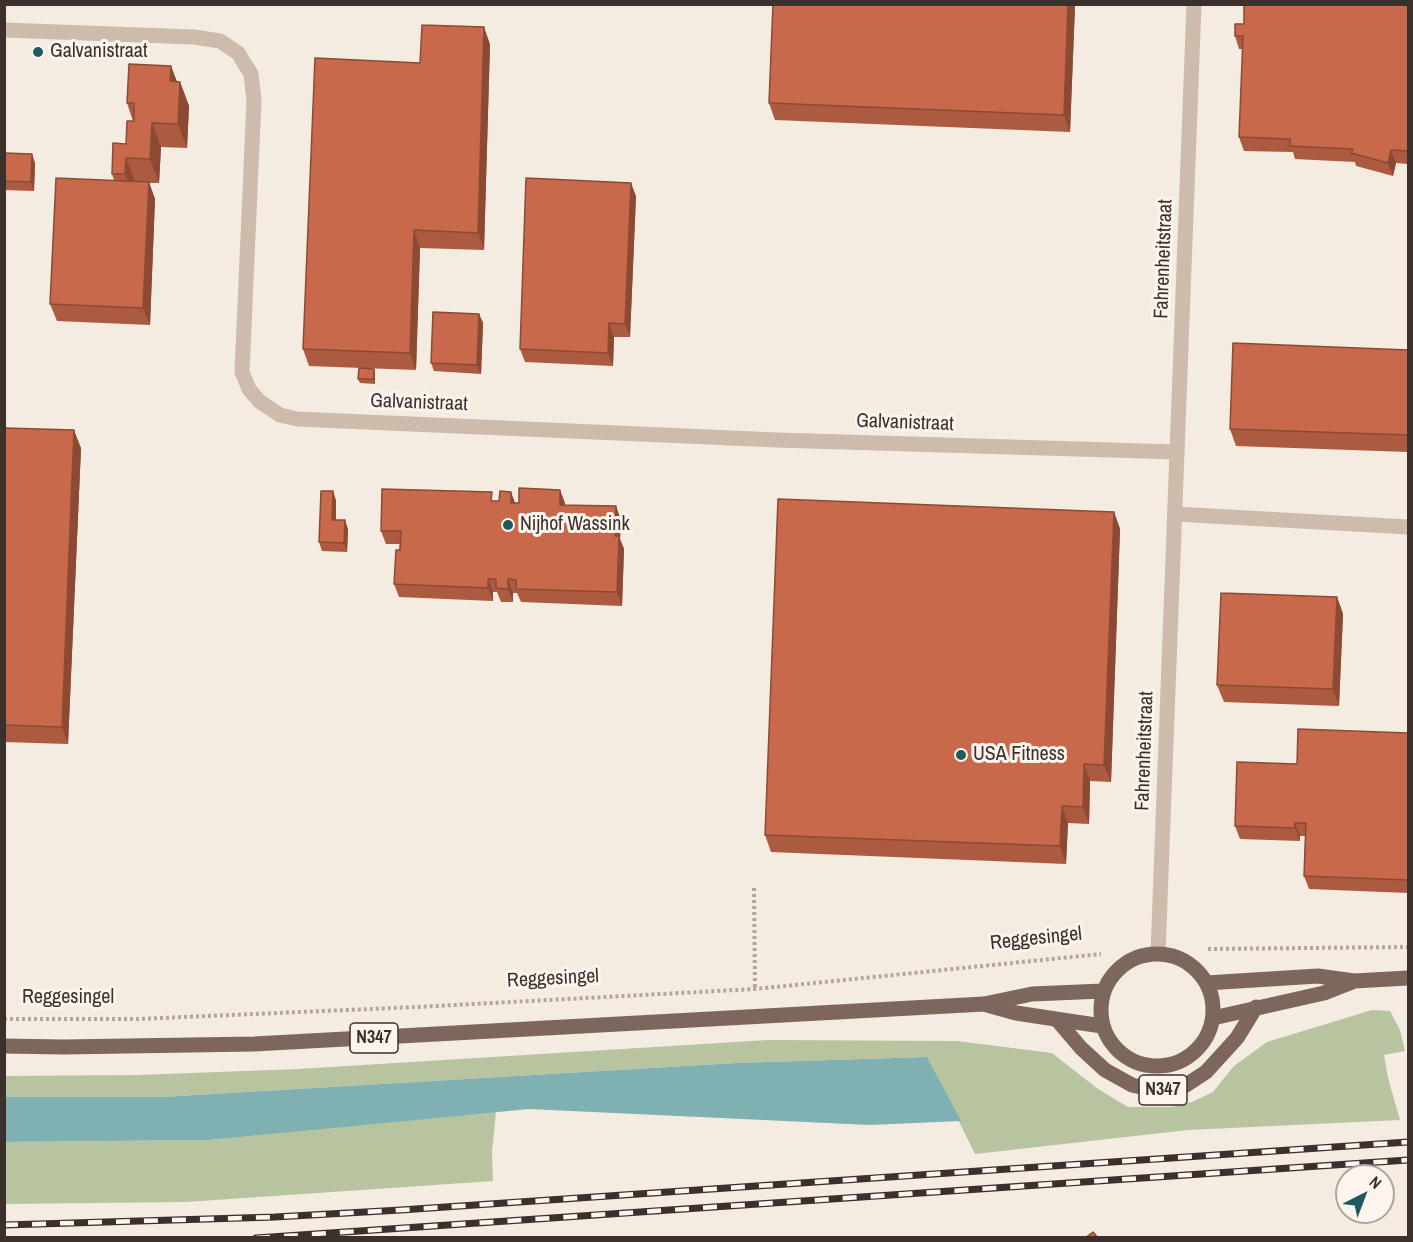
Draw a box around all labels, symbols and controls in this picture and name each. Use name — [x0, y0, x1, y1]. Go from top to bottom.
place label: Galvanistraat — [50, 40, 148, 64]
marker: Galvanistraat — [31, 45, 45, 59]
street label: Fahrenheitstraat — [1150, 199, 1178, 319]
street label: Galvanistraat — [370, 389, 468, 417]
street label: Galvanistraat — [856, 409, 954, 437]
place label: Nijhof Wassink — [520, 513, 630, 537]
marker: Nijhof Wassink — [501, 518, 515, 532]
street label: Fahrenheitstraat — [1131, 691, 1159, 811]
place label: USA Fitness — [973, 743, 1065, 767]
marker: USA Fitness — [954, 748, 968, 762]
street label: Reggesingel — [989, 922, 1083, 956]
street label: Reggesingel — [506, 965, 600, 993]
street label: Reggesingel — [22, 986, 114, 1010]
road number: N347 — [350, 1023, 398, 1053]
road number: N347 — [1139, 1075, 1187, 1105]
north arrow — [1335, 1164, 1395, 1224]
text: N — [1365, 1171, 1387, 1193]

